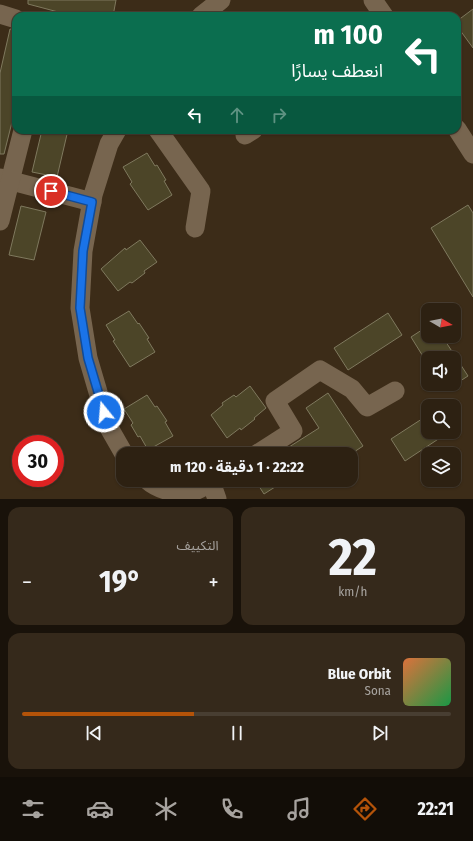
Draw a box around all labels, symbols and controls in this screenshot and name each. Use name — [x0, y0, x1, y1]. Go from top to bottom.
text: 100 m — [313, 18, 383, 51]
icon: left — [397, 28, 449, 80]
text: انعطف يسارًا — [291, 60, 383, 82]
icon: left — [184, 104, 206, 126]
icon: ahead — [226, 104, 248, 126]
icon: right — [268, 104, 290, 126]
pin — [34, 174, 68, 208]
icon: arrive — [40, 180, 62, 202]
north arrow — [421, 303, 461, 343]
map controls — [421, 303, 461, 487]
button: sound — [421, 351, 461, 391]
position arrow — [83, 391, 125, 433]
button: search — [421, 399, 461, 439]
speed limit sign: 30 — [12, 435, 64, 487]
button: layers — [421, 447, 461, 487]
text: 22:22 · 1 دقيقة · 120 m — [170, 458, 304, 476]
text: 22 — [329, 526, 377, 589]
text: التكييف — [177, 538, 219, 553]
text: 19° — [99, 564, 141, 600]
text: − — [22, 569, 32, 596]
text: + — [208, 569, 219, 596]
text: km/h — [338, 584, 367, 599]
text: Blue Orbit — [328, 665, 391, 683]
text: Sona — [364, 683, 391, 698]
icon: previous — [83, 722, 105, 744]
icon: pause — [226, 722, 248, 744]
icon: next — [369, 722, 391, 744]
icon: filters — [19, 795, 47, 823]
icon: car — [86, 795, 114, 823]
icon: climate — [152, 795, 180, 823]
icon: phone — [218, 795, 246, 823]
icon: music — [285, 795, 313, 823]
icon: directions — [351, 795, 379, 823]
text: 22:21 — [417, 798, 454, 820]

